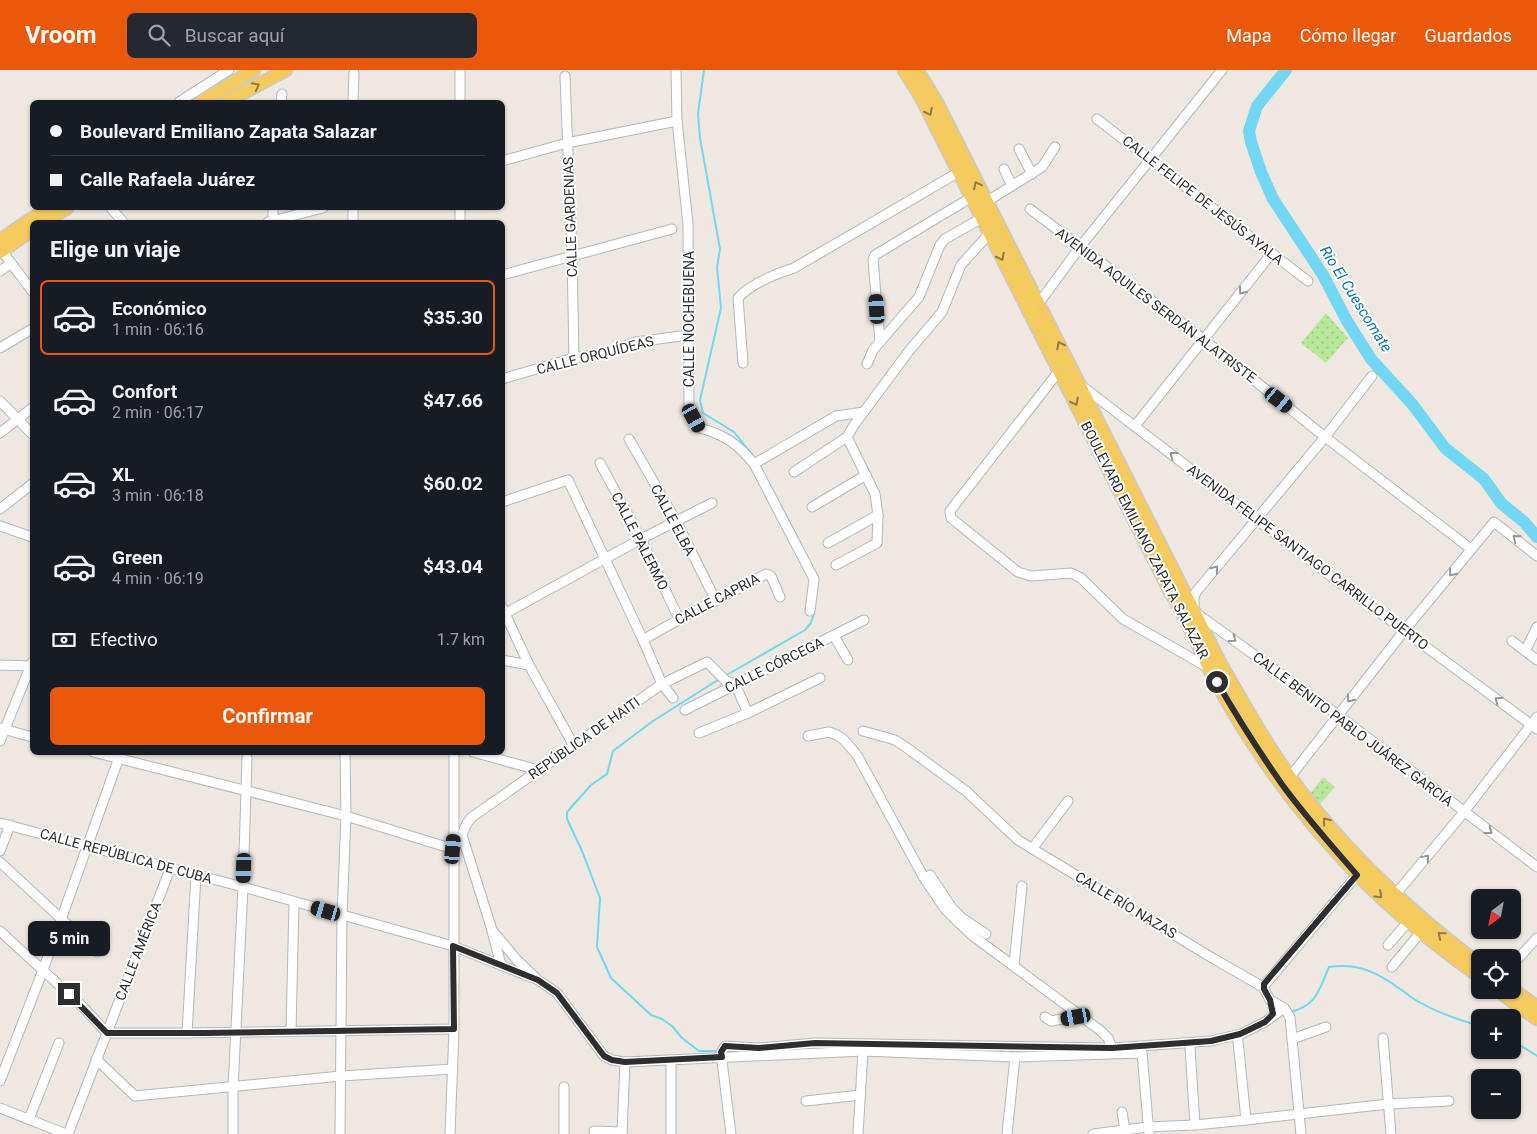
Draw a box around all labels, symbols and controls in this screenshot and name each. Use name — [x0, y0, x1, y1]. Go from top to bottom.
search box — [127, 13, 477, 58]
text: Vroom — [25, 21, 97, 49]
icon: search — [145, 21, 173, 49]
text: Buscar aquí — [185, 24, 285, 47]
text: Mapa — [1226, 25, 1272, 46]
text: Cómo llegar — [1300, 25, 1396, 46]
text: Guardados — [1424, 25, 1512, 46]
one-way arrow — [251, 82, 260, 92]
one-way arrow — [923, 107, 933, 116]
text: Boulevard Emiliano Zapata Salazar — [80, 120, 377, 143]
street label: CALLE FELIPE DE JESÚS AYALA — [1119, 131, 1287, 268]
street label: CALLE GARDENIAS — [560, 156, 580, 278]
text: Calle Rafaela Juárez — [80, 168, 255, 191]
one-way arrow — [973, 181, 983, 190]
street label: AVENIDA AQUILES SERDÁN ALATRISTE — [1053, 224, 1260, 386]
text: Elige un viaje — [50, 237, 180, 262]
water label: Rio El Cuescomate — [1316, 243, 1396, 356]
street label: CALLE NOCHEBUENA — [681, 251, 697, 387]
one-way arrow — [995, 252, 1005, 261]
one-way arrow — [1239, 285, 1247, 294]
car — [868, 294, 885, 324]
icon: car — [52, 295, 97, 340]
text: Económico — [112, 297, 207, 320]
text: $35.30 — [423, 306, 483, 329]
text: 1 min · 06:16 — [112, 320, 204, 339]
street label: CALLE ORQUÍDEAS — [535, 332, 655, 377]
one-way arrow — [1056, 341, 1066, 350]
icon: car — [52, 378, 97, 423]
text: Confort — [112, 380, 177, 403]
car — [1262, 385, 1295, 415]
text: $47.66 — [423, 389, 483, 412]
one-way arrow — [1069, 397, 1079, 406]
car — [680, 401, 707, 435]
text: 2 min · 06:17 — [112, 403, 204, 422]
street label: BOULEVARD EMILIANO ZAPATA SALAZAR — [1078, 419, 1212, 662]
one-way arrow — [1169, 451, 1178, 460]
icon: car — [52, 461, 97, 506]
street label: AVENIDA FELIPE SANTIAGO CARRILLO PUERTO — [1184, 461, 1432, 653]
text: XL — [112, 463, 134, 486]
text: $60.02 — [423, 472, 483, 495]
street label: CALLE ELBA — [648, 482, 698, 558]
text: 3 min · 06:18 — [112, 486, 204, 505]
street label: CALLE PALERMO — [608, 489, 672, 593]
one-way arrow — [1513, 536, 1522, 544]
icon: car — [52, 544, 97, 589]
text: Green — [112, 546, 163, 569]
text: $43.04 — [423, 555, 483, 578]
one-way arrow — [1209, 566, 1218, 575]
one-way arrow — [1450, 567, 1458, 576]
text: 4 min · 06:19 — [112, 569, 204, 588]
street label: CALLE CAPRIA — [672, 570, 762, 628]
icon: cash — [50, 626, 78, 654]
text: Efectivo — [90, 628, 158, 651]
text: 1.7 km — [437, 630, 485, 649]
street label: CALLE CÓRCEGA — [722, 633, 826, 696]
one-way arrow — [1227, 634, 1236, 642]
street label: CALLE BENITO PABLO JUÁREZ GARCÍA — [1250, 648, 1457, 809]
route start — [1206, 671, 1228, 693]
button: Confirmar — [50, 687, 485, 745]
street label: REPÚBLICA DE HAITI — [525, 693, 643, 782]
one-way arrow — [1348, 693, 1356, 702]
one-way arrow — [1494, 697, 1504, 706]
one-way arrow — [1324, 818, 1332, 827]
street label: CALLE REPÚBLICA DE CUBA — [38, 824, 214, 887]
one-way arrow — [1483, 825, 1493, 834]
car — [444, 833, 461, 865]
car — [235, 853, 252, 883]
one-way arrow — [1420, 854, 1429, 863]
street label: CALLE RÍO NAZAS — [1072, 868, 1180, 942]
one-way arrow — [1373, 889, 1382, 898]
north arrow — [1471, 889, 1521, 939]
map controls — [1471, 889, 1521, 1119]
street label: CALLE AMÉRICA — [111, 899, 164, 1003]
car — [309, 900, 342, 922]
callout: 5 min — [28, 922, 110, 956]
text: 5 min — [49, 929, 89, 948]
one-way arrow — [1438, 932, 1447, 941]
button: locate — [1471, 949, 1521, 999]
route end — [58, 983, 80, 1005]
car — [1059, 1007, 1092, 1027]
button: + — [1471, 1009, 1521, 1059]
button: − — [1471, 1069, 1521, 1119]

